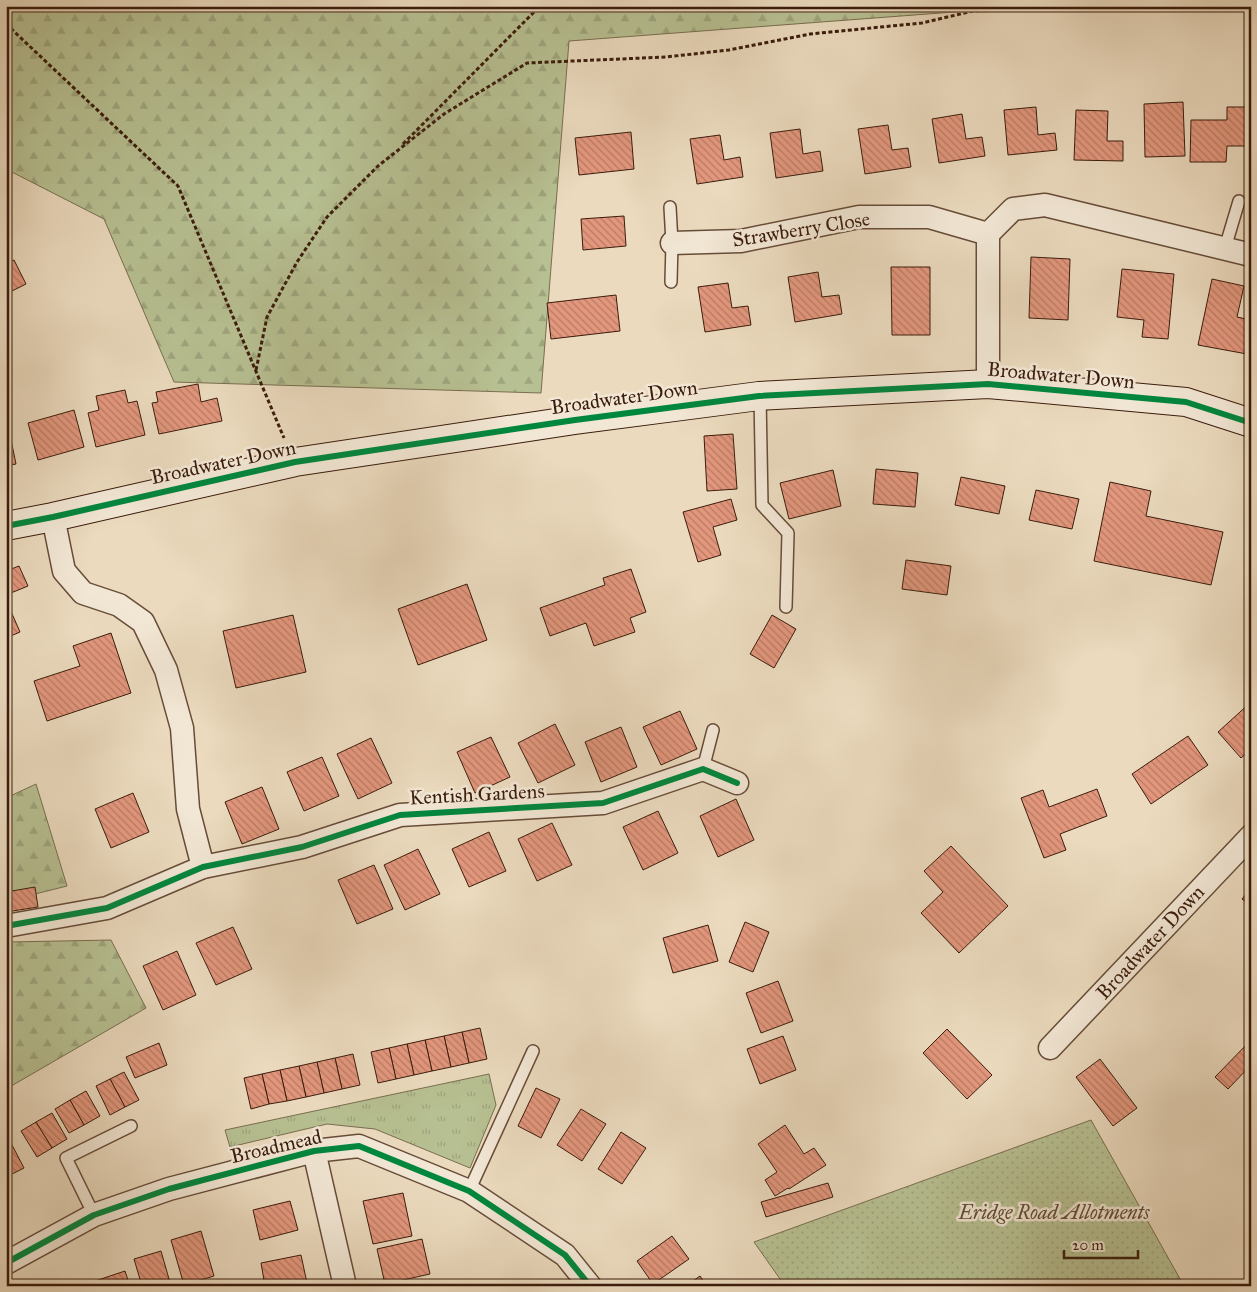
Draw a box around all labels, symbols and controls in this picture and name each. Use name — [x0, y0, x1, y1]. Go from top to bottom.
street label: Strawberry Close — [730, 206, 872, 252]
street label: Broadwater Down — [986, 357, 1136, 393]
street label: Broadwater Down — [549, 375, 699, 419]
street label: Broadwater Down — [148, 435, 298, 489]
street label: Kentish Gardens — [409, 778, 545, 810]
street label: Broadwater Down — [1091, 880, 1209, 1004]
street label: Broadmead — [228, 1124, 324, 1168]
park label: Eridge Road Allotments — [957, 1200, 1151, 1224]
scale bar — [1064, 1227, 1138, 1259]
text: 20 m — [1072, 1236, 1104, 1254]

